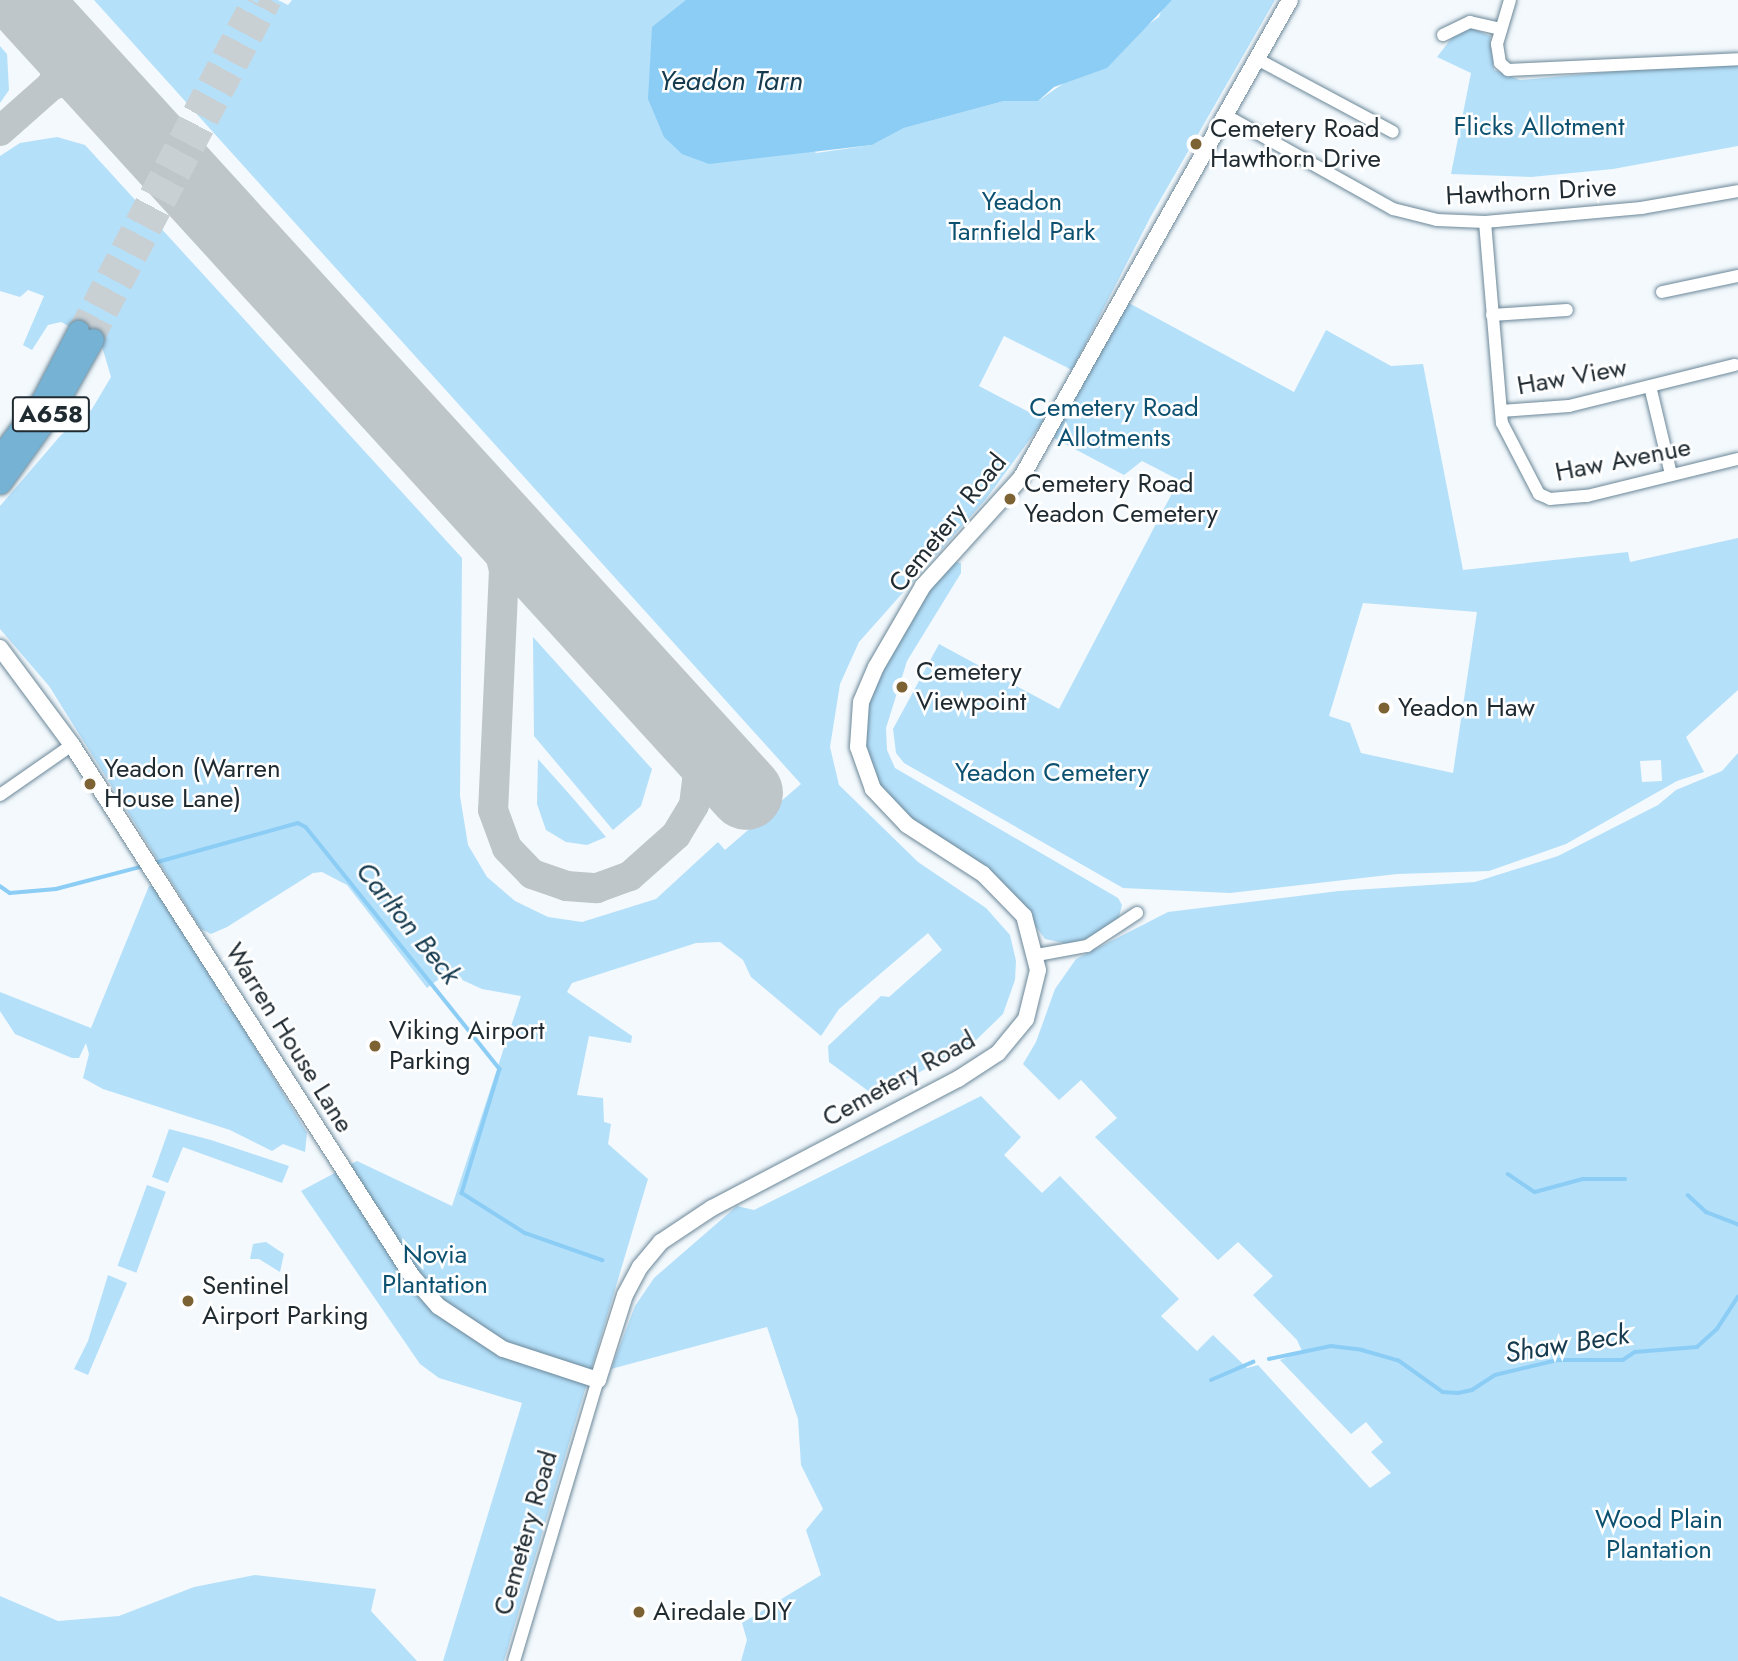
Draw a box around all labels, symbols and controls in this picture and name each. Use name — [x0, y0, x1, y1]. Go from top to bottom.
water label: Yeadon Tarn — [659, 64, 803, 98]
park label: Flicks Allotment — [1453, 111, 1625, 143]
place label: Cemetery Road Hawthorn Drive — [1210, 113, 1381, 174]
marker: Cemetery Road Hawthorn Drive — [1188, 136, 1204, 152]
street label: Hawthorn Drive — [1445, 172, 1617, 212]
park label: Yeadon Tarnfield Park — [948, 186, 1096, 248]
street label: Haw View — [1515, 352, 1629, 402]
park label: Cemetery Road Allotments — [1029, 392, 1199, 453]
road number: A658 — [11, 394, 91, 435]
street label: Haw Avenue — [1553, 432, 1693, 488]
street label: Cemetery Road — [883, 447, 1013, 599]
place label: Cemetery Road Yeadon Cemetery — [1024, 468, 1218, 530]
marker: Cemetery Road Yeadon Cemetery — [1002, 491, 1018, 507]
place label: Cemetery Viewpoint — [916, 656, 1026, 718]
marker: Cemetery Viewpoint — [894, 679, 910, 695]
place label: Yeadon Haw — [1398, 692, 1535, 724]
marker: Yeadon Haw — [1376, 700, 1392, 716]
place label: Yeadon (Warren House Lane) — [104, 753, 281, 814]
park label: Yeadon Cemetery — [955, 757, 1149, 789]
marker: Yeadon (Warren House Lane) — [82, 776, 98, 792]
water label: Carlton Beck — [348, 855, 468, 991]
street label: Warren House Lane — [218, 938, 360, 1138]
place label: Viking Airport Parking — [389, 1015, 544, 1076]
street label: Cemetery Road — [817, 1024, 981, 1134]
marker: Viking Airport Parking — [367, 1038, 383, 1054]
park label: Novia Plantation — [382, 1239, 488, 1300]
place label: Sentinel Airport Parking — [202, 1270, 368, 1332]
marker: Sentinel Airport Parking — [180, 1293, 196, 1309]
water label: Shaw Beck — [1502, 1318, 1632, 1370]
street label: Cemetery Road — [488, 1447, 564, 1619]
park label: Wood Plain Plantation — [1595, 1504, 1723, 1566]
place label: Airedale DIY — [653, 1596, 792, 1628]
marker: Airedale DIY — [631, 1604, 647, 1620]

